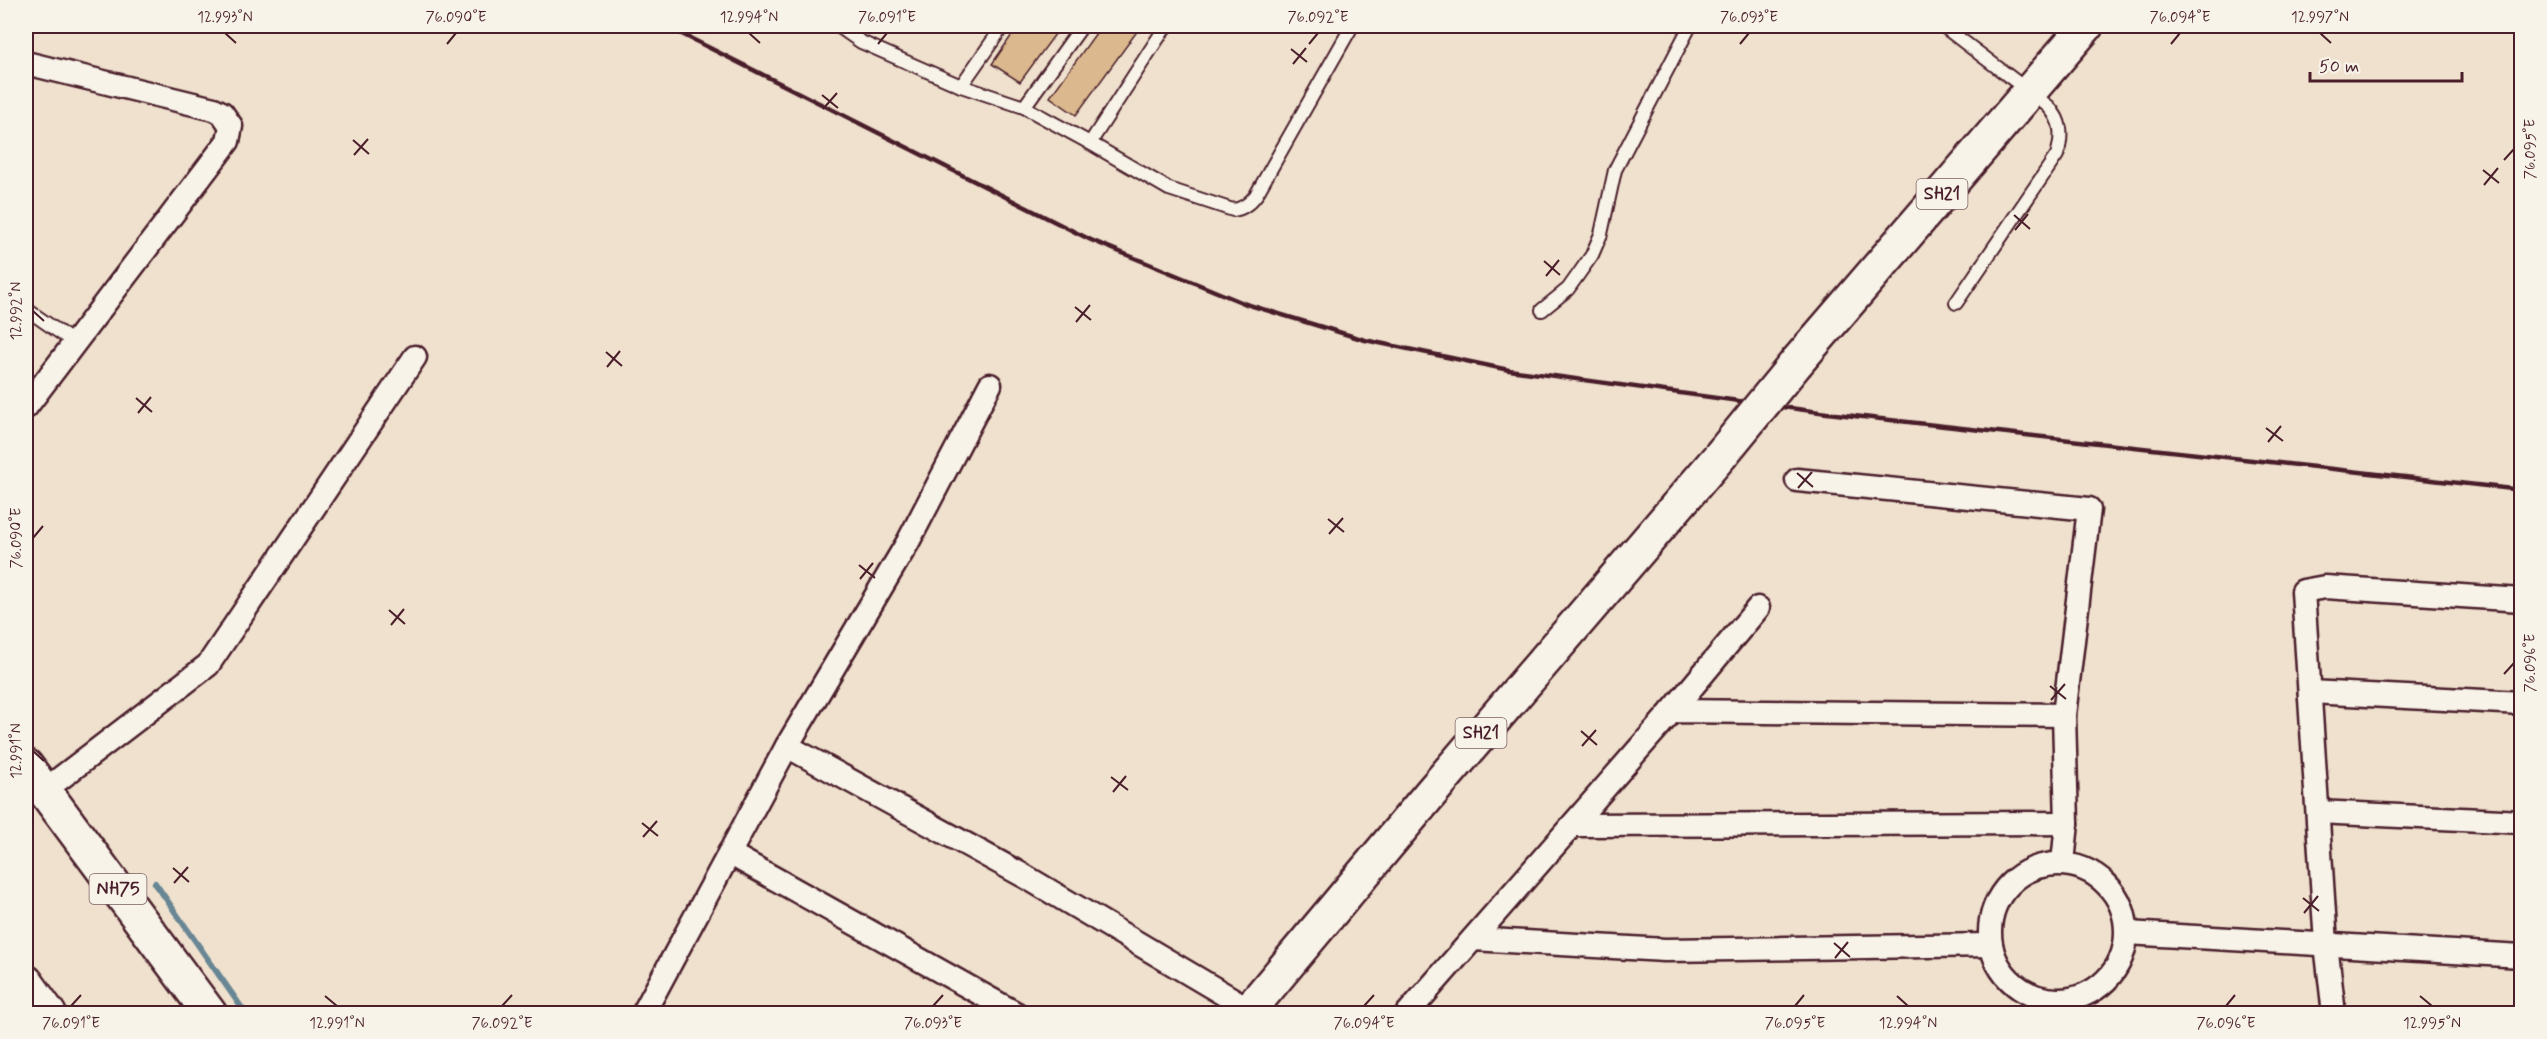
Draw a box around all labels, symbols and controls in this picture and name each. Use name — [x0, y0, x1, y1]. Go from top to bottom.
text: 12.993°N — [197, 8, 253, 28]
text: 76.090°E — [425, 8, 487, 28]
text: 12.994°N — [720, 8, 778, 28]
text: 76.091°E — [858, 8, 916, 28]
text: 76.092°E — [1287, 8, 1349, 28]
text: 76.093°E — [1720, 8, 1778, 28]
text: 76.094°E — [2150, 8, 2211, 28]
text: 12.997°N — [2291, 8, 2349, 28]
scale bar — [2310, 45, 2462, 83]
text: 50 m — [2319, 55, 2359, 79]
text: 76.095°E — [2521, 119, 2541, 179]
road number: SH21 — [1916, 179, 1968, 209]
text: 12.992°N — [7, 282, 27, 340]
text: 76.090°E — [7, 507, 27, 569]
text: 76.096°E — [2521, 633, 2541, 693]
road number: SH21 — [1456, 718, 1506, 748]
text: 12.991°N — [7, 723, 27, 779]
road number: NH75 — [90, 874, 146, 904]
text: 76.091°E — [42, 1014, 100, 1034]
text: 12.991°N — [309, 1014, 365, 1034]
text: 76.092°E — [471, 1014, 533, 1034]
text: 76.093°E — [904, 1014, 962, 1034]
text: 76.094°E — [1334, 1014, 1395, 1034]
text: 76.095°E — [1765, 1014, 1825, 1034]
text: 12.994°N — [1879, 1014, 1937, 1034]
text: 76.096°E — [2196, 1014, 2256, 1034]
text: 12.995°N — [2403, 1014, 2461, 1034]

